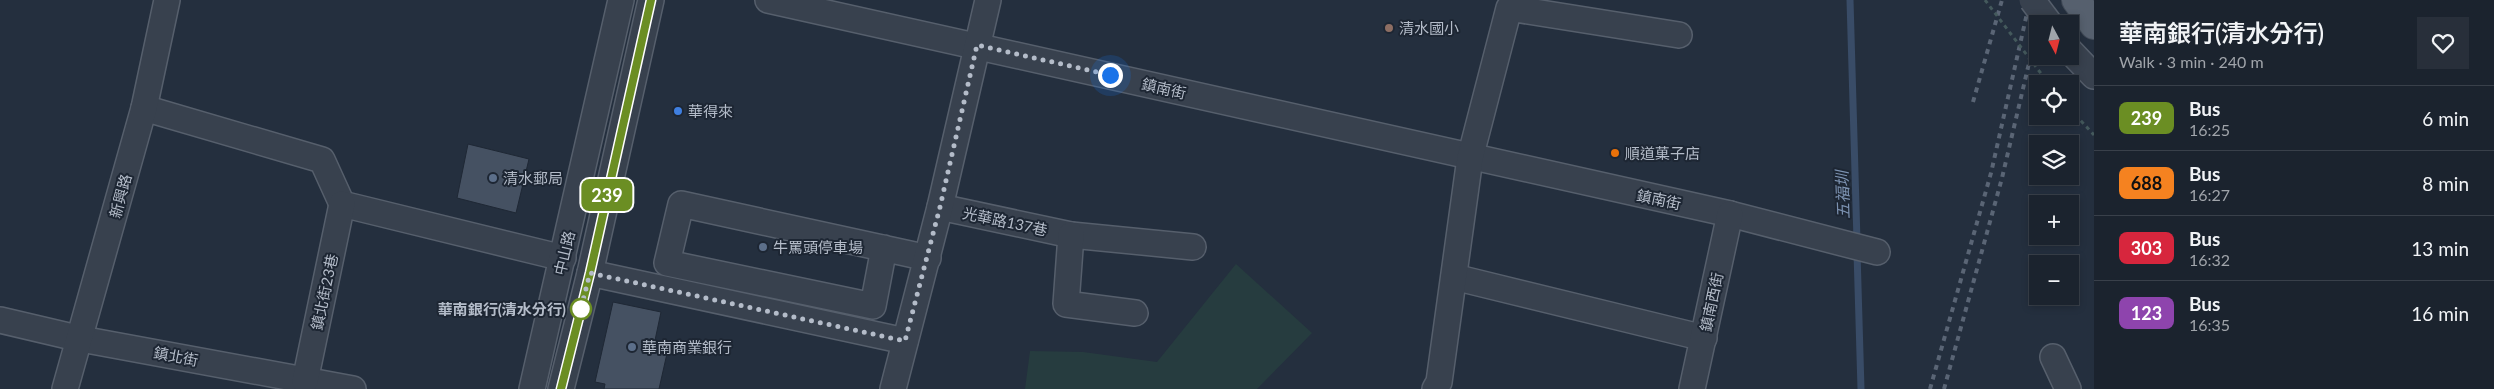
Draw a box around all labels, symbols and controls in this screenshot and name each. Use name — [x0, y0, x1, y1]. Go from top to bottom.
north arrow — [2029, 15, 2079, 65]
map controls — [2029, 15, 2079, 305]
button: heart — [2417, 17, 2469, 69]
text: 華南銀行(清水分行) — [2119, 18, 2324, 47]
place label: 清水國小 — [1399, 19, 1459, 37]
marker: 清水國小 — [1383, 22, 1395, 34]
text: Walk · 3 min · 240 m — [2119, 52, 2264, 71]
your location — [1098, 63, 1123, 88]
street label: 鎮南街 — [1140, 74, 1188, 102]
button: locate — [2029, 75, 2079, 125]
text: Bus — [2189, 97, 2220, 120]
place label: 華得來 — [688, 102, 733, 120]
marker: 華得來 — [672, 105, 684, 117]
text: 239 — [2131, 107, 2162, 129]
text: 6 min — [2422, 107, 2469, 130]
text: 16:25 — [2189, 120, 2230, 139]
button: layers — [2029, 135, 2079, 185]
place label: 順道菓子店 — [1625, 144, 1700, 162]
marker: 順道菓子店 — [1609, 147, 1621, 159]
text: Bus — [2189, 162, 2220, 185]
place label: 清水郵局 — [503, 169, 563, 187]
water label: 五福圳 — [1832, 169, 1852, 219]
street label: 新興路 — [105, 172, 135, 220]
marker: 清水郵局 — [487, 172, 499, 184]
text: 688 — [2131, 172, 2162, 194]
text: 8 min — [2422, 172, 2469, 195]
line badge: 239 — [578, 179, 636, 211]
text: 239 — [591, 184, 623, 206]
text: 16:27 — [2189, 185, 2230, 204]
street label: 鎮南街 — [1635, 186, 1683, 212]
button: + — [2029, 195, 2079, 245]
street label: 光華路137巷 — [961, 203, 1049, 239]
text: Bus — [2189, 227, 2220, 250]
street label: 中山路 — [550, 229, 578, 277]
text: 303 — [2131, 237, 2162, 259]
text: 13 min — [2411, 237, 2469, 260]
place label: 牛罵頭停車場 — [773, 238, 863, 256]
marker: 牛罵頭停車場 — [757, 241, 769, 253]
text: 16:32 — [2189, 250, 2230, 269]
street label: 鎮北街23巷 — [307, 252, 341, 332]
button: − — [2029, 255, 2079, 305]
street label: 鎮南西街 — [1696, 271, 1726, 333]
text: Bus — [2189, 292, 2220, 315]
marker: 華南銀行(清水分行) — [570, 298, 592, 320]
place label: 華南銀行(清水分行) — [438, 300, 566, 318]
text: 123 — [2131, 302, 2162, 324]
text: 16 min — [2411, 302, 2469, 325]
text: 16:35 — [2189, 315, 2230, 334]
place label: 華南商業銀行 — [642, 338, 732, 356]
marker: 華南商業銀行 — [626, 341, 638, 353]
street label: 鎮北街 — [152, 343, 200, 369]

